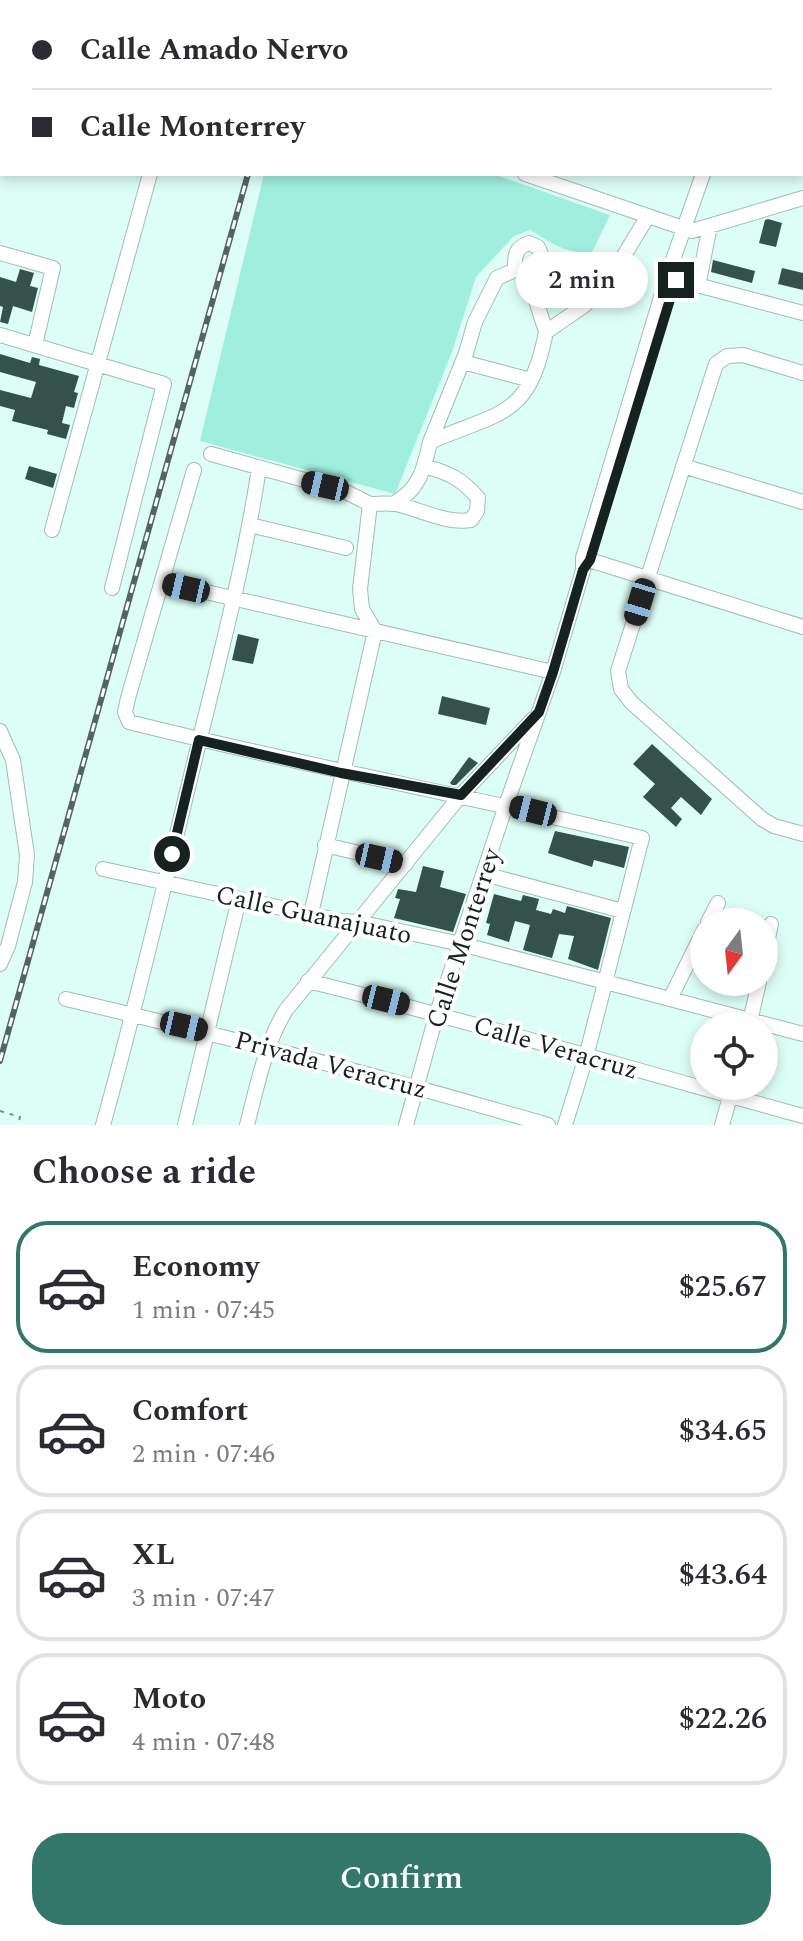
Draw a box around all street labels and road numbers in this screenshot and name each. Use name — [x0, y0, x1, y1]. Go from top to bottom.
street label: Calle Monterrey — [416, 842, 512, 1034]
street label: Calle Guanajuato — [212, 875, 416, 955]
street label: Calle Veracruz — [469, 1005, 643, 1091]
street label: Privada Veracruz — [230, 1020, 431, 1110]

